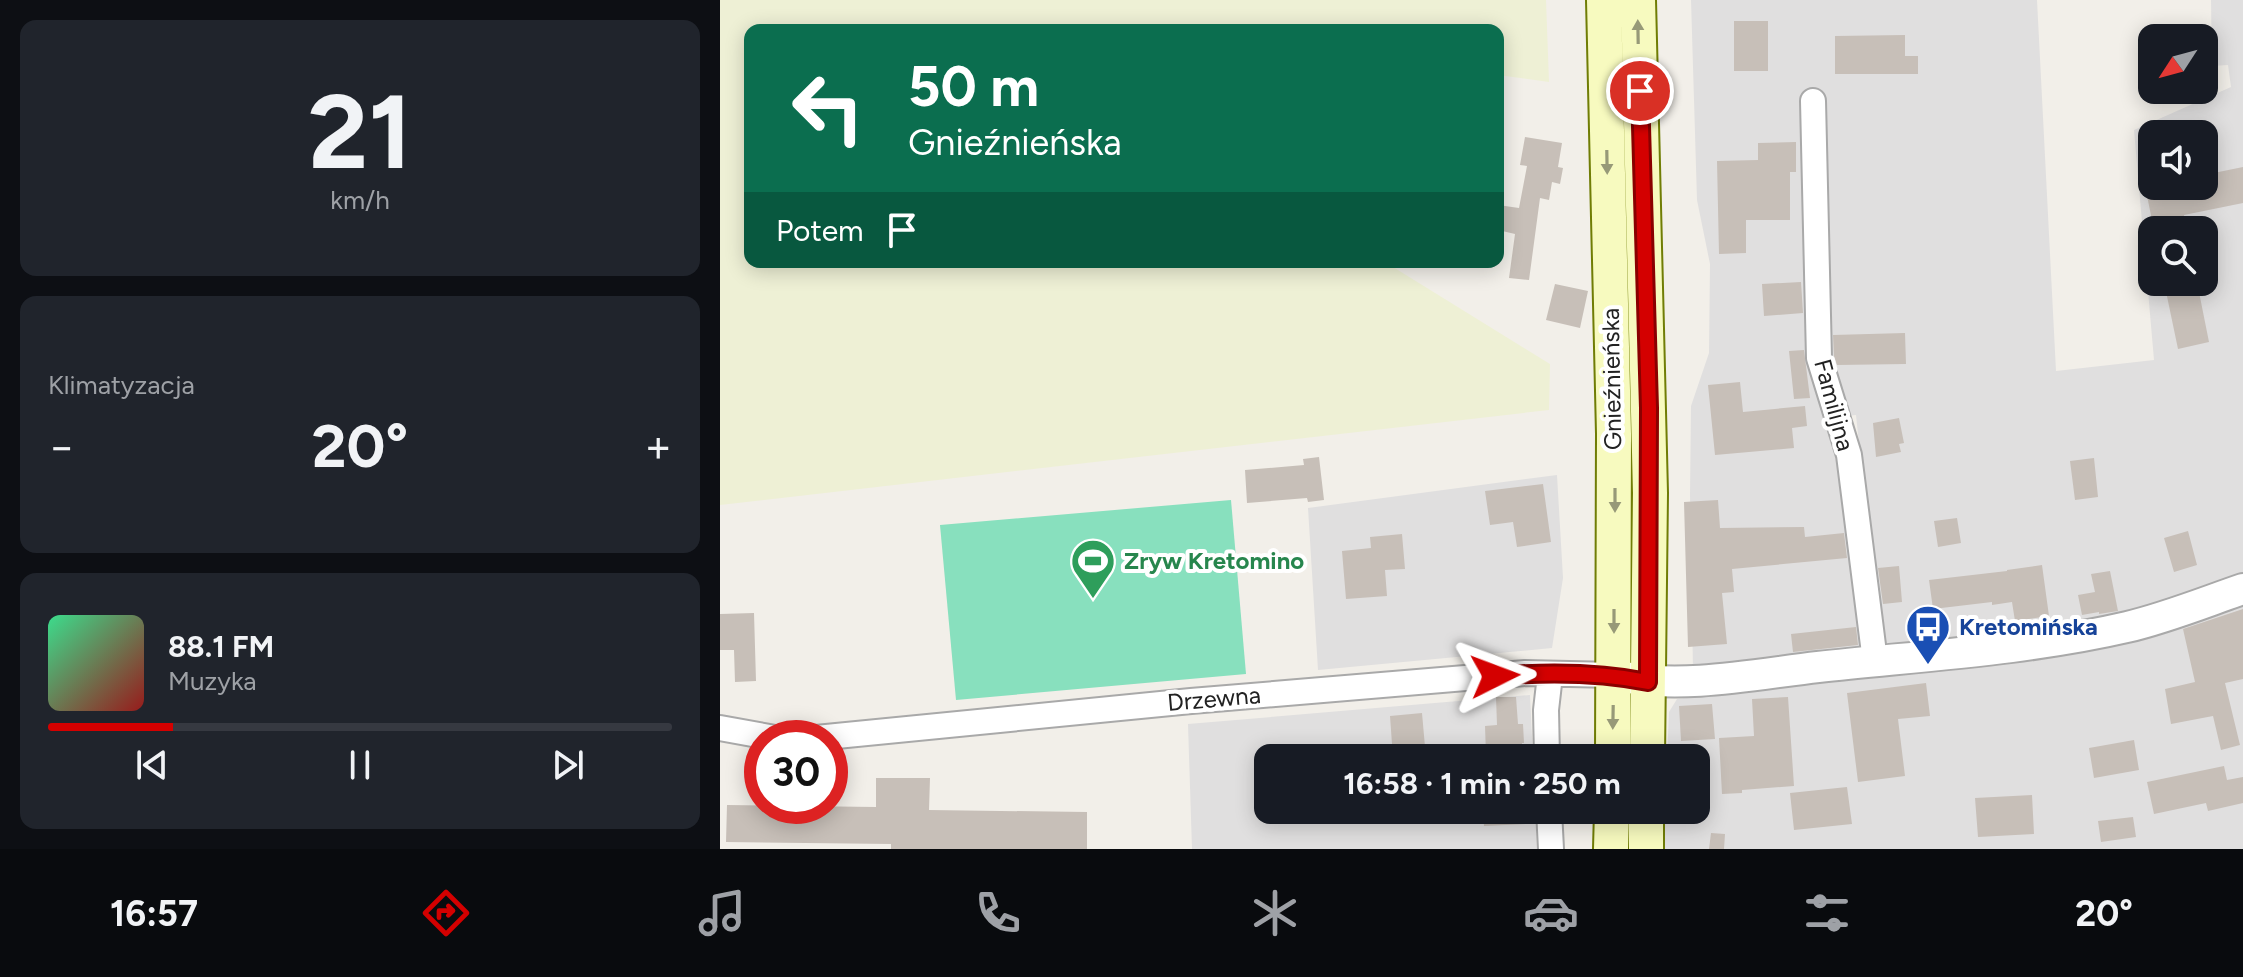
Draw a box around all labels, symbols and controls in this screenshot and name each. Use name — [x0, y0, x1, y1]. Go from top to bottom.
one-way arrow — [1632, 19, 1645, 44]
north arrow — [2138, 24, 2218, 104]
map controls — [2138, 24, 2218, 296]
text: 50 m — [908, 53, 1039, 120]
icon: left — [776, 56, 880, 160]
pin — [1606, 57, 1674, 125]
text: 21 — [308, 69, 412, 194]
icon: arrive — [1618, 69, 1662, 113]
button: sound — [2138, 120, 2218, 200]
text: Gnieźnieńska — [908, 121, 1122, 164]
one-way arrow — [1601, 150, 1614, 175]
text: km/h — [330, 184, 390, 216]
icon: arrive — [880, 208, 924, 252]
text: Potem — [776, 212, 864, 249]
button: search — [2138, 216, 2218, 296]
street label: Gnieźnieńska — [1596, 308, 1627, 450]
street label: Familijna — [1808, 356, 1861, 454]
text: Klimatyzacja — [48, 369, 195, 401]
text: 20° — [312, 410, 408, 482]
text: − — [48, 420, 75, 473]
text: + — [645, 420, 672, 473]
one-way arrow — [1608, 488, 1621, 513]
sports icon: Zryw Kretomino — [1069, 537, 1117, 600]
place label: Zryw Kretomino — [1124, 546, 1304, 575]
bus stop icon: Kretomińska — [1904, 603, 1952, 666]
one-way arrow — [1608, 609, 1620, 634]
place label: Kretomińska — [1959, 612, 2098, 641]
text: 88.1 FM — [168, 628, 274, 665]
position arrow — [1453, 634, 1537, 718]
text: Muzyka — [168, 665, 257, 697]
street label: Drzewna — [1166, 680, 1262, 717]
one-way arrow — [1607, 705, 1619, 730]
speed limit sign: 30 — [744, 720, 848, 824]
icon: previous — [130, 743, 174, 787]
icon: pause — [338, 743, 382, 787]
icon: next — [546, 743, 590, 787]
text: 16:58 · 1 min · 250 m — [1343, 765, 1621, 802]
icon: directions — [418, 885, 474, 941]
icon: music — [694, 885, 750, 941]
icon: phone — [970, 885, 1026, 941]
icon: climate — [1247, 885, 1303, 941]
icon: car — [1523, 885, 1579, 941]
icon: filters — [1799, 885, 1855, 941]
text: 16:57 — [110, 892, 198, 935]
text: 20° — [2075, 892, 2133, 935]

